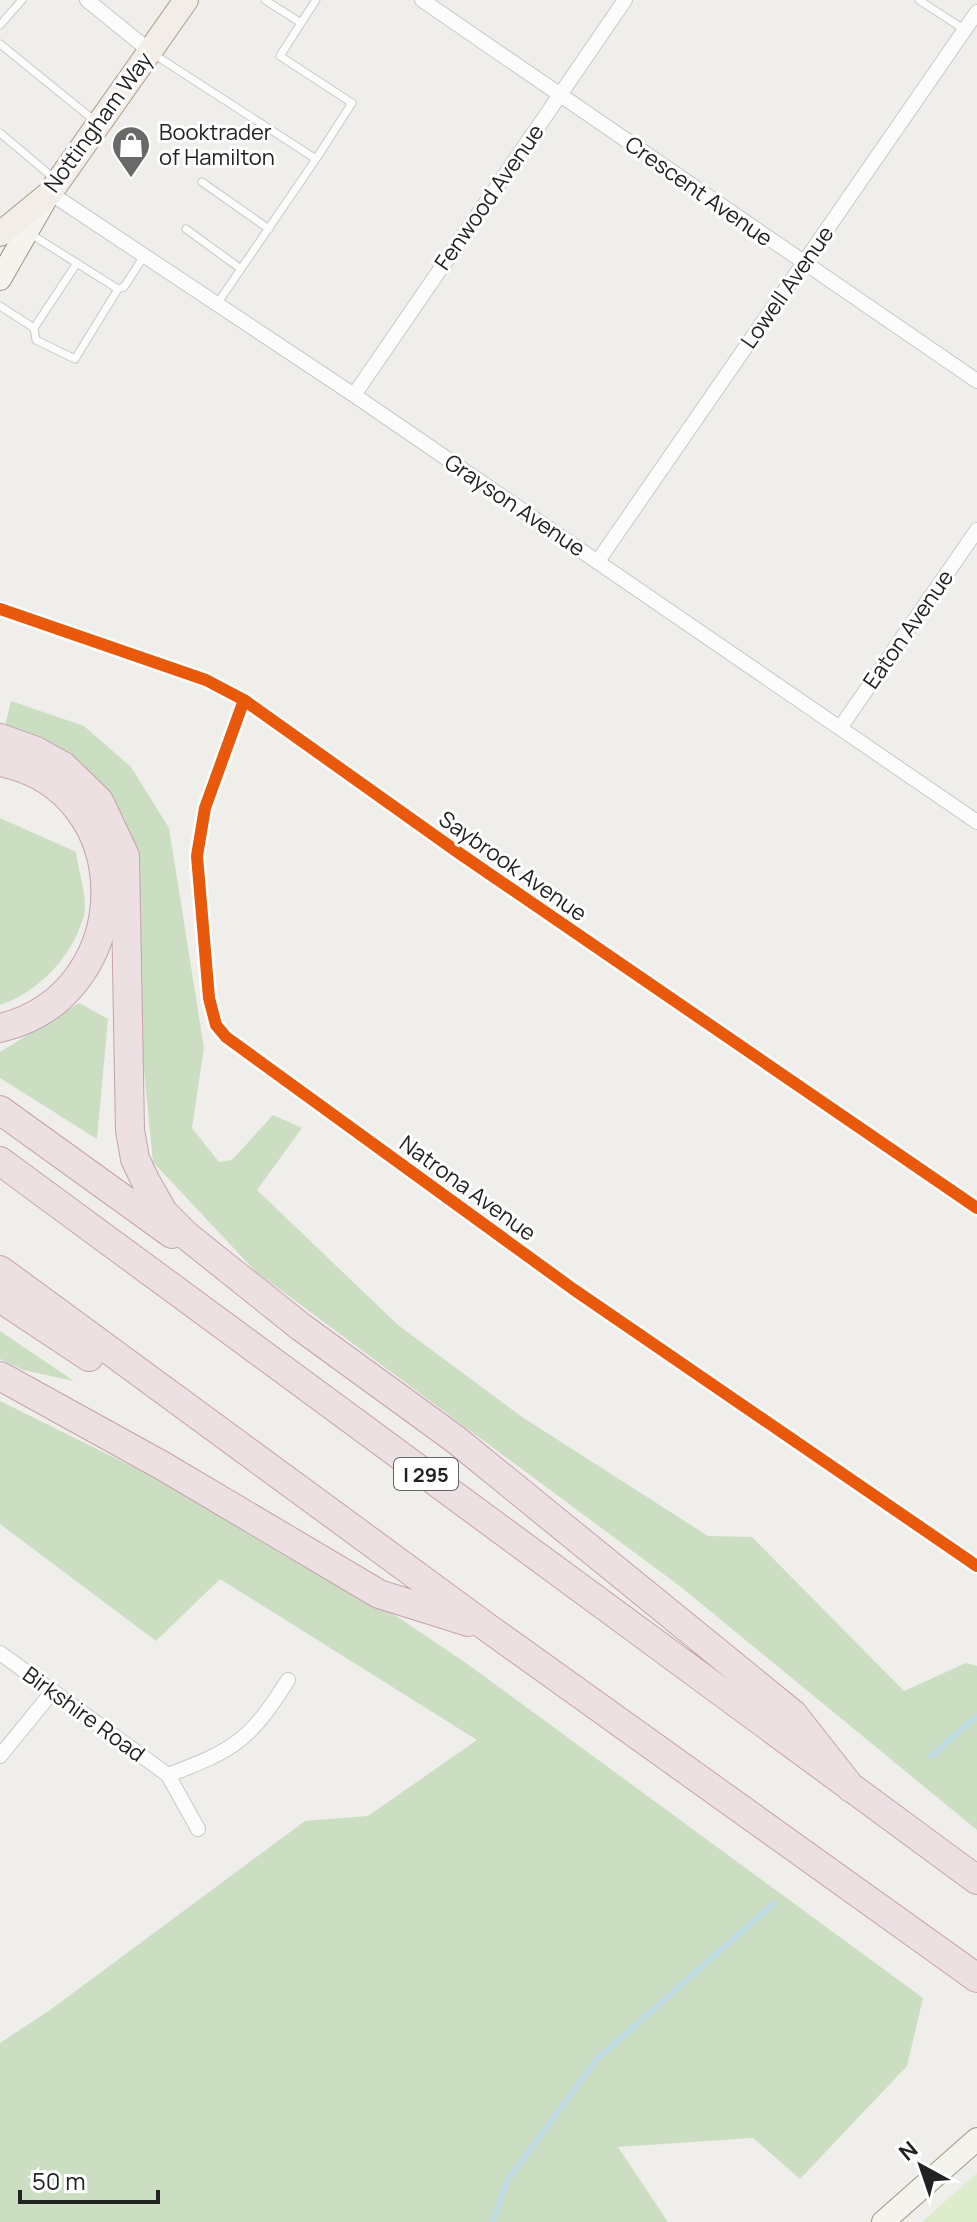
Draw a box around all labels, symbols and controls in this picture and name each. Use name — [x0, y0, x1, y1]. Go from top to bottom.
street label: Nottingham Way — [37, 45, 159, 198]
place label: Booktrader of Hamilton — [159, 117, 275, 172]
street label: Fenwood Avenue — [428, 118, 551, 276]
shop icon: Booktrader of Hamilton — [110, 124, 152, 179]
street label: Crescent Avenue — [619, 129, 779, 253]
street label: Lowell Avenue — [734, 220, 840, 354]
street label: Grayson Avenue — [439, 447, 591, 563]
street label: Eaton Avenue — [856, 563, 960, 695]
street label: Saybrook Avenue — [433, 804, 593, 928]
street label: Natrona Avenue — [394, 1128, 542, 1248]
road number: I 295 — [394, 1458, 458, 1490]
street label: Birkshire Road — [17, 1660, 151, 1768]
north arrow — [881, 2126, 961, 2206]
text: N — [892, 2134, 924, 2167]
scale bar — [20, 2154, 158, 2204]
text: 50 m — [32, 2164, 86, 2197]

